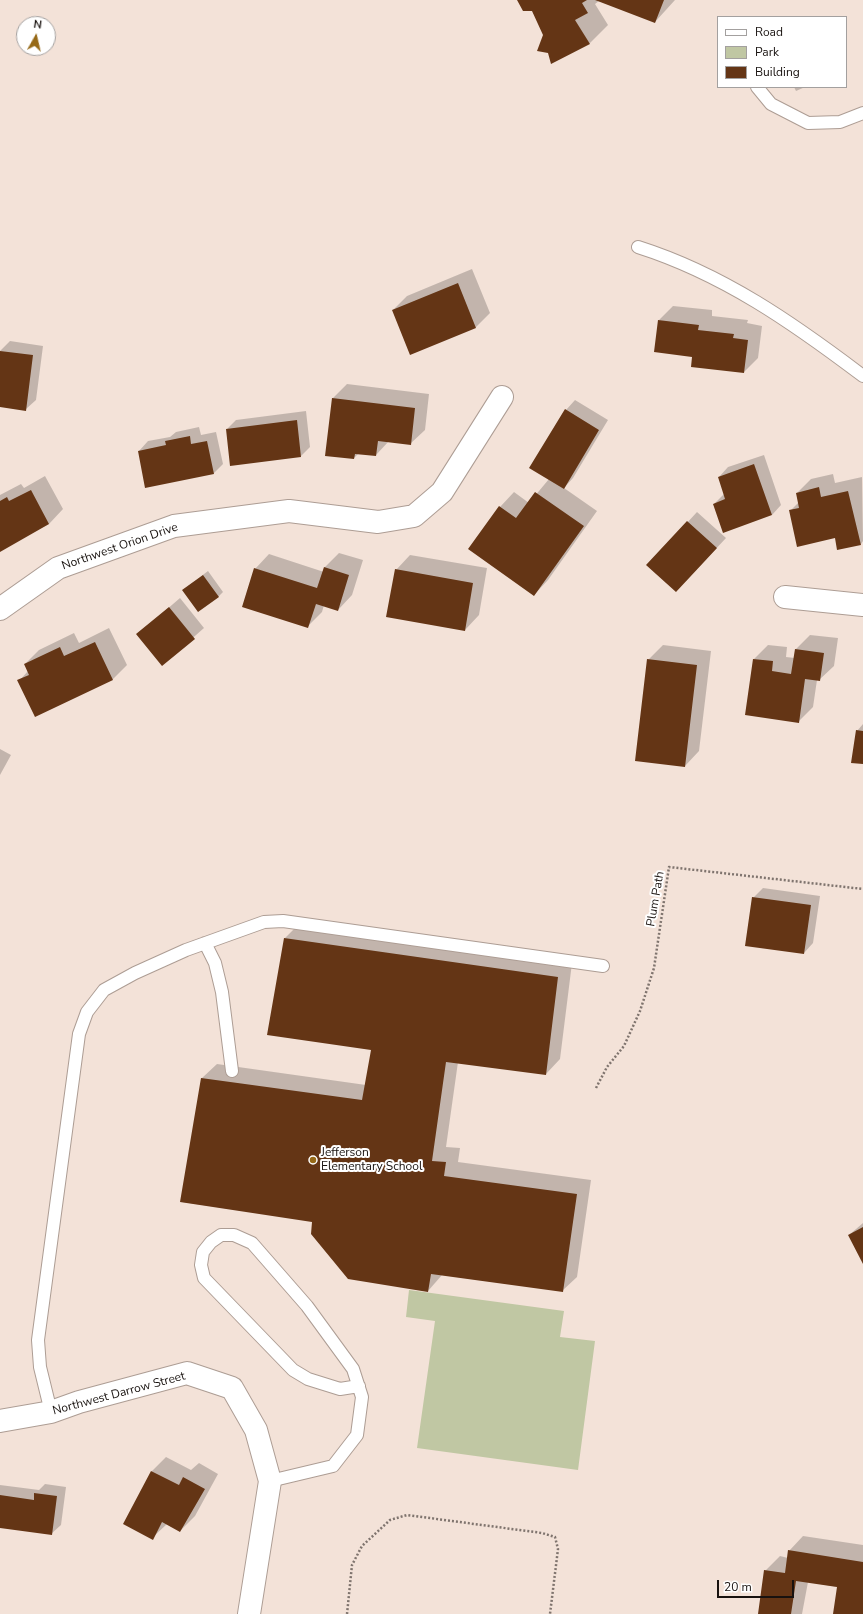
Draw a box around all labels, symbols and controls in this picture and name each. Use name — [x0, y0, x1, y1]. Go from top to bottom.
north arrow — [16, 16, 56, 56]
legend — [717, 16, 847, 88]
text: N — [32, 17, 43, 33]
text: Road — [755, 24, 783, 40]
text: Park — [755, 44, 779, 60]
text: Building — [755, 64, 800, 80]
street label: Northwest Orion Drive — [60, 520, 180, 574]
street label: Plum Path — [644, 870, 668, 928]
place label: Jefferson Elementary School — [321, 1146, 422, 1174]
marker: Jefferson Elementary School — [308, 1155, 318, 1165]
street label: Northwest Darrow Street — [51, 1369, 187, 1419]
scale bar — [719, 1572, 796, 1598]
text: 20 m — [724, 1579, 752, 1595]

